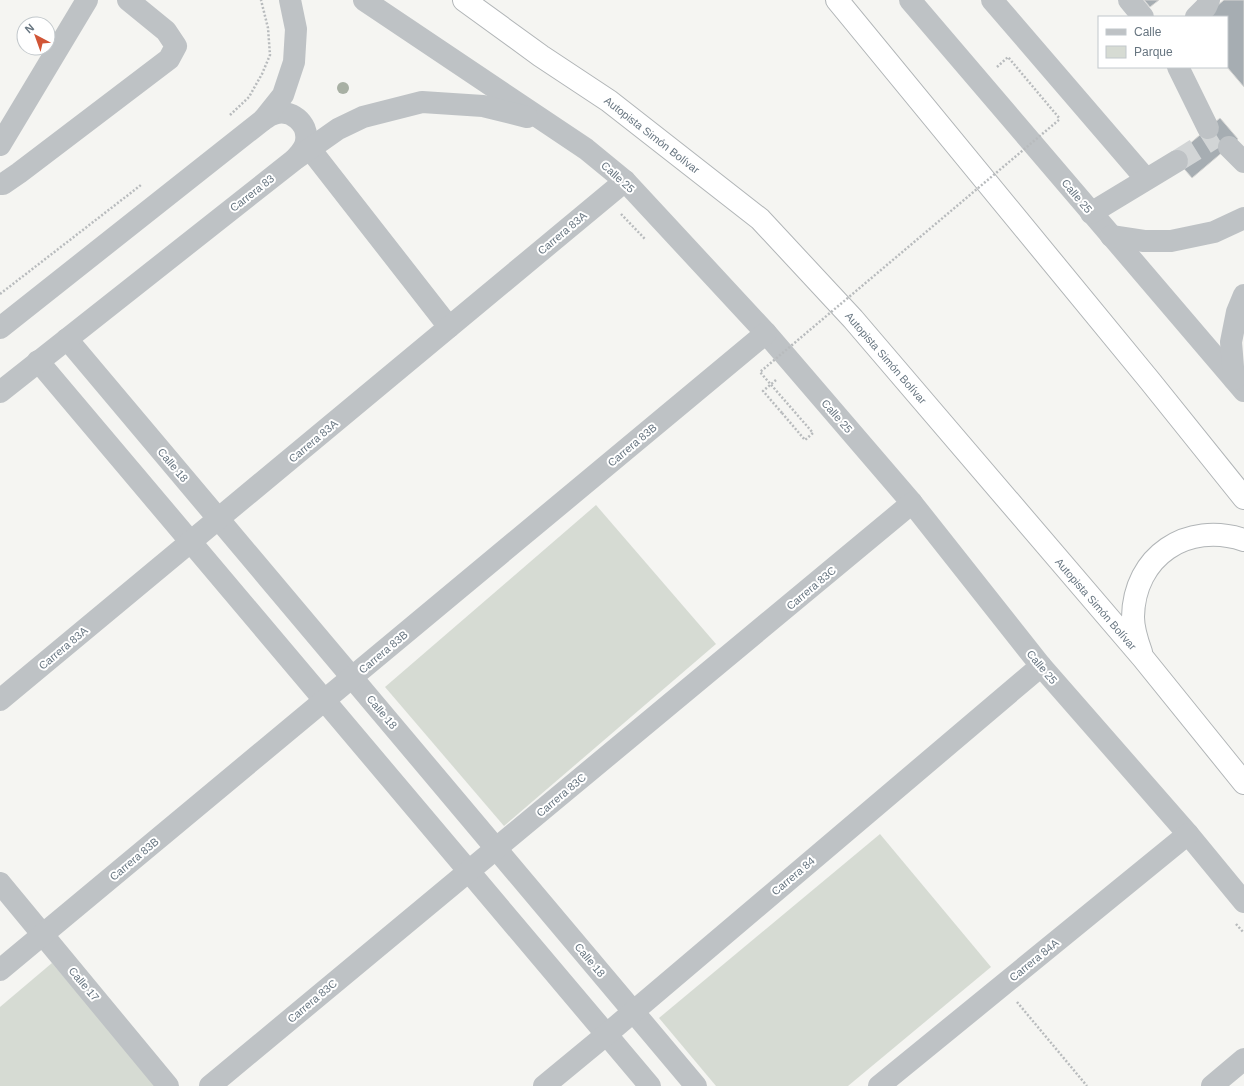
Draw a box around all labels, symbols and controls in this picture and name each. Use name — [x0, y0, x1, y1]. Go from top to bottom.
north arrow — [16, 16, 56, 56]
legend — [1098, 16, 1228, 68]
text: N — [23, 21, 36, 36]
text: Calle — [1134, 25, 1162, 39]
text: Parque — [1134, 45, 1173, 59]
street label: Autopista Simón Bolívar — [602, 94, 702, 176]
street label: Calle 25 — [599, 159, 637, 195]
street label: Carrera 83 — [228, 172, 276, 214]
street label: Calle 25 — [1059, 177, 1095, 215]
street label: Carrera 83A — [535, 209, 589, 257]
street label: Autopista Simón Bolívar — [843, 310, 929, 406]
street label: Calle 25 — [819, 397, 855, 435]
street label: Carrera 83A — [286, 417, 340, 465]
street label: Carrera 83B — [605, 421, 659, 469]
street label: Calle 18 — [155, 446, 191, 484]
street label: Autopista Simón Bolívar — [1053, 556, 1139, 652]
street label: Carrera 83C — [784, 564, 838, 612]
street label: Carrera 83A — [36, 624, 90, 672]
street label: Carrera 83B — [356, 628, 410, 676]
street label: Calle 25 — [1024, 648, 1060, 686]
street label: Calle 18 — [364, 693, 400, 731]
street label: Carrera 83C — [534, 771, 588, 819]
street label: Carrera 83B — [107, 835, 161, 883]
street label: Carrera 84 — [769, 855, 817, 897]
street label: Carrera 84A — [1007, 936, 1062, 984]
street label: Calle 18 — [572, 941, 608, 979]
street label: Calle 17 — [66, 965, 102, 1003]
street label: Carrera 83C — [285, 977, 339, 1025]

